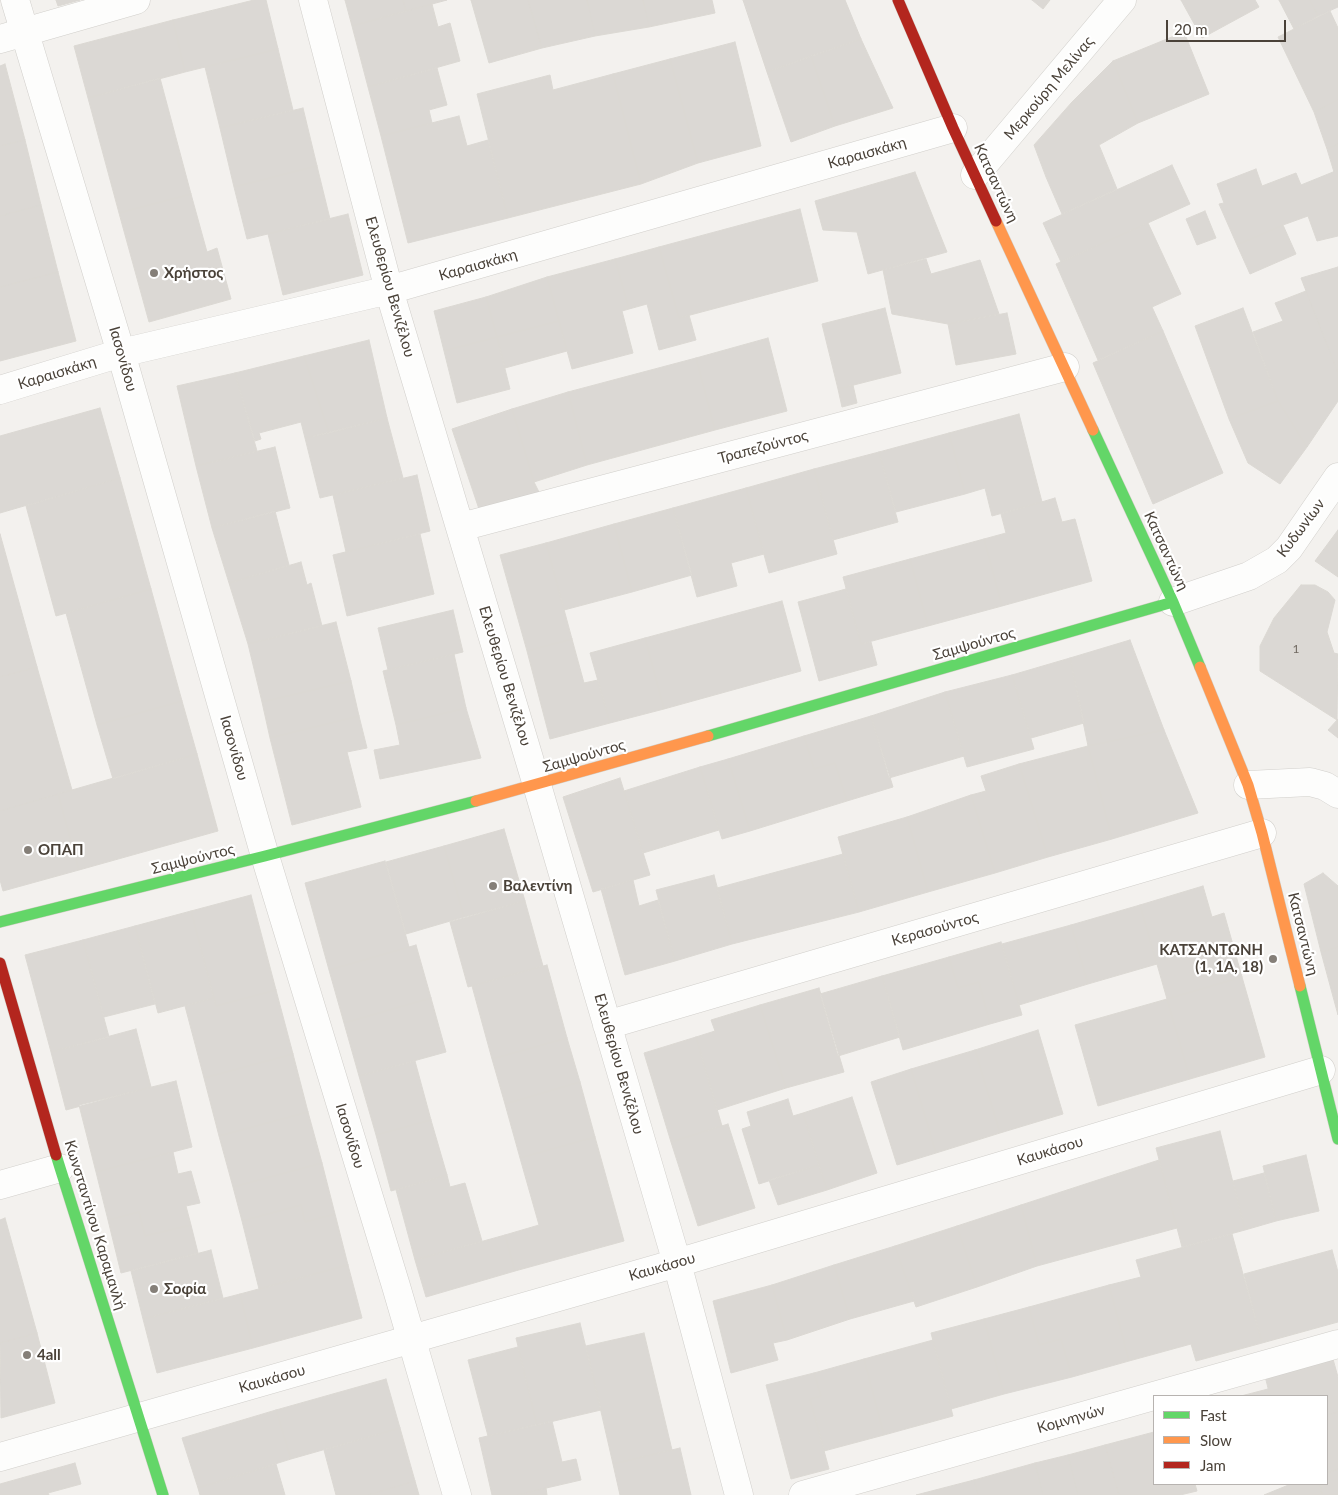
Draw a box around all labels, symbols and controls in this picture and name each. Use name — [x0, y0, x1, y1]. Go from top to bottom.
scale bar — [1168, 10, 1288, 42]
text: 20 m — [1174, 20, 1208, 38]
street label: Μερκούρη Μελίνας — [1000, 33, 1098, 143]
street label: Καραισκάκη — [826, 133, 908, 173]
street label: Κατσαντώνη — [970, 141, 1022, 225]
street label: Ελευθερίου Βενιζέλου — [361, 215, 419, 359]
street label: Καραισκάκη — [437, 245, 519, 285]
place label: Χρήστος — [164, 264, 223, 282]
marker: Χρήστος — [148, 267, 160, 279]
street label: Ιασoνίδου — [105, 324, 141, 394]
street label: Καραισκάκη — [16, 353, 98, 393]
street label: Τραπεζούντος — [716, 426, 810, 468]
street label: Κυδωνίων — [1273, 495, 1329, 561]
street label: Κατσαντώνη — [1140, 509, 1192, 593]
street label: Ελευθερίου Βενιζέλου — [475, 604, 535, 748]
street label: Σαμψούντος — [931, 624, 1017, 664]
house number: 1 — [1293, 642, 1299, 656]
street label: Ιασoνίδου — [216, 713, 252, 783]
street label: Σαμψούντος — [541, 736, 627, 776]
street label: Σαμψούντος — [150, 840, 236, 878]
place label: ΟΠΑΠ — [38, 841, 84, 859]
marker: ΟΠΑΠ — [22, 844, 34, 856]
place label: Βαλεντίνη — [503, 877, 572, 895]
marker: Βαλεντίνη — [487, 880, 499, 892]
street label: Κατσαντώνη — [1284, 891, 1322, 977]
street label: Κερασούντος — [890, 908, 980, 950]
place label: ΚΑΤΣΑΝΤΩΝΗ (1, 1Α, 18) — [1159, 941, 1263, 976]
marker: ΚΑΤΣΑΝΤΩΝΗ (1, 1Α, 18) — [1267, 953, 1279, 965]
street label: Ελευθερίου Βενιζέλου — [590, 992, 648, 1136]
street label: Ιασoνίδου — [332, 1101, 368, 1171]
street label: Καυκάσου — [1015, 1132, 1085, 1170]
street label: Κωνσταντίνου Καραμανλή — [61, 1138, 129, 1312]
street label: Καυκάσου — [627, 1249, 697, 1285]
place label: Σοφία — [164, 1280, 206, 1298]
marker: Σοφία — [148, 1283, 160, 1295]
place label: 4all — [37, 1346, 61, 1364]
marker: 4all — [21, 1349, 33, 1361]
street label: Καυκάσου — [237, 1361, 307, 1397]
legend — [1153, 1395, 1328, 1485]
street label: Κομνηνών — [1035, 1401, 1107, 1437]
text: Fast — [1200, 1406, 1227, 1424]
text: Slow — [1200, 1431, 1232, 1449]
text: Jam — [1200, 1456, 1226, 1474]

